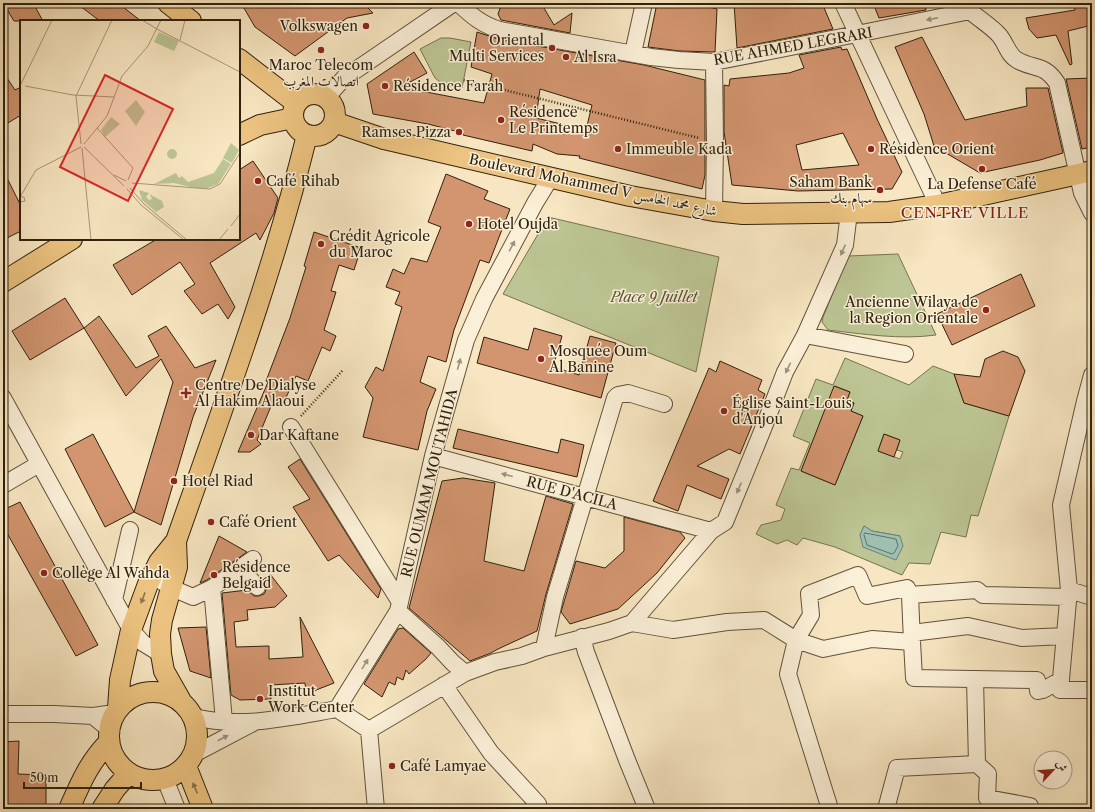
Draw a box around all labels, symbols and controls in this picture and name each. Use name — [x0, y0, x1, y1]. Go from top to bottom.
one-way arrow — [925, 16, 938, 22]
place label: Volkswagen — [279, 17, 358, 35]
inset map — [20, 20, 240, 240]
marker: Volkswagen — [361, 21, 371, 31]
street label: RUE AHMED LEGRARI — [712, 23, 874, 69]
place label: Oriental Multi Services — [449, 31, 544, 65]
marker: Oriental Multi Services — [547, 43, 557, 53]
marker: Maroc Telecom اتصالات المغرب — [316, 45, 326, 55]
place label: Al Isra — [573, 48, 617, 66]
marker: Al Isra — [561, 52, 571, 62]
place label: Maroc Telecom اتصالات المغرب — [269, 56, 373, 90]
place label: Résidence Farah — [393, 77, 504, 95]
marker: Résidence Farah — [380, 81, 390, 91]
place label: Résidence Le Printemps — [509, 103, 598, 137]
marker: Résidence Le Printemps — [496, 115, 506, 125]
place label: Ramses Pizza — [361, 123, 452, 141]
marker: Ramses Pizza — [454, 127, 464, 137]
place label: Immeuble Kada — [626, 140, 733, 158]
place label: Résidence Orient — [879, 140, 995, 158]
marker: Immeuble Kada — [613, 144, 623, 154]
marker: Résidence Orient — [866, 144, 876, 154]
street label: Boulevard Mohammed V شارع محمد الخامس — [467, 150, 719, 223]
marker: La Defense Café — [977, 164, 987, 174]
place label: Café Rihab — [266, 172, 340, 190]
place label: Saham Bank سهام بنك — [789, 173, 873, 211]
place label: La Defense Café — [927, 175, 1037, 193]
marker: Café Rihab — [253, 176, 263, 186]
marker: Saham Bank سهام بنك — [875, 185, 885, 195]
district label: CENTRE VILLE — [901, 203, 1029, 222]
place label: Hotel Oujda — [477, 215, 559, 233]
marker: Hotel Oujda — [464, 219, 474, 229]
place label: Crédit Agricole du Maroc — [329, 227, 430, 261]
marker: Crédit Agricole du Maroc — [316, 239, 326, 249]
one-way arrow — [509, 240, 516, 252]
one-way arrow — [840, 245, 846, 256]
park label: Place 9 Juillet — [609, 288, 699, 306]
place label: Ancienne Wilaya de la Region Orientale — [844, 293, 978, 327]
marker: Ancienne Wilaya de la Region Orientale — [981, 305, 991, 315]
place label: Mosquée Oum Al Banine — [548, 342, 647, 376]
marker: Mosquée Oum Al Banine — [536, 354, 546, 364]
one-way arrow — [457, 358, 463, 370]
one-way arrow — [784, 362, 791, 374]
place label: Centre De Dialyse Al Hakim Alaoui — [194, 376, 316, 410]
street label: RUE OUMAM MOUTAHIDA — [397, 386, 461, 579]
marker: Centre De Dialyse Al Hakim Alaoui — [180, 387, 192, 399]
place label: Église Saint-Louis d'Anjou — [732, 394, 852, 428]
marker: Église Saint-Louis d'Anjou — [719, 406, 729, 416]
place label: Dar Kaftane — [259, 426, 339, 444]
marker: Dar Kaftane — [246, 430, 256, 440]
place label: Hotel Riad — [182, 472, 254, 490]
one-way arrow — [501, 472, 514, 478]
street label: RUE D'ACILA — [525, 472, 620, 514]
marker: Hotel Riad — [169, 476, 179, 486]
one-way arrow — [736, 483, 742, 494]
place label: Café Orient — [219, 513, 297, 531]
marker: Café Orient — [206, 517, 216, 527]
place label: Résidence Belgaid — [222, 558, 291, 592]
place label: Collège Al Wahda — [52, 564, 170, 582]
marker: Collège Al Wahda — [39, 568, 49, 578]
marker: Résidence Belgaid — [209, 570, 219, 580]
one-way arrow — [140, 593, 146, 605]
one-way arrow — [361, 659, 369, 669]
place label: Institut Work Center — [267, 682, 354, 716]
marker: Institut Work Center — [255, 694, 265, 704]
one-way arrow — [218, 735, 229, 741]
north arrow — [1033, 750, 1073, 790]
place label: Café Lamyae — [400, 757, 487, 775]
text: ش — [1053, 758, 1071, 774]
marker: Café Lamyae — [387, 761, 397, 771]
scale bar — [24, 764, 141, 790]
text: 50 m — [30, 770, 59, 785]
one-way arrow — [191, 781, 197, 793]

